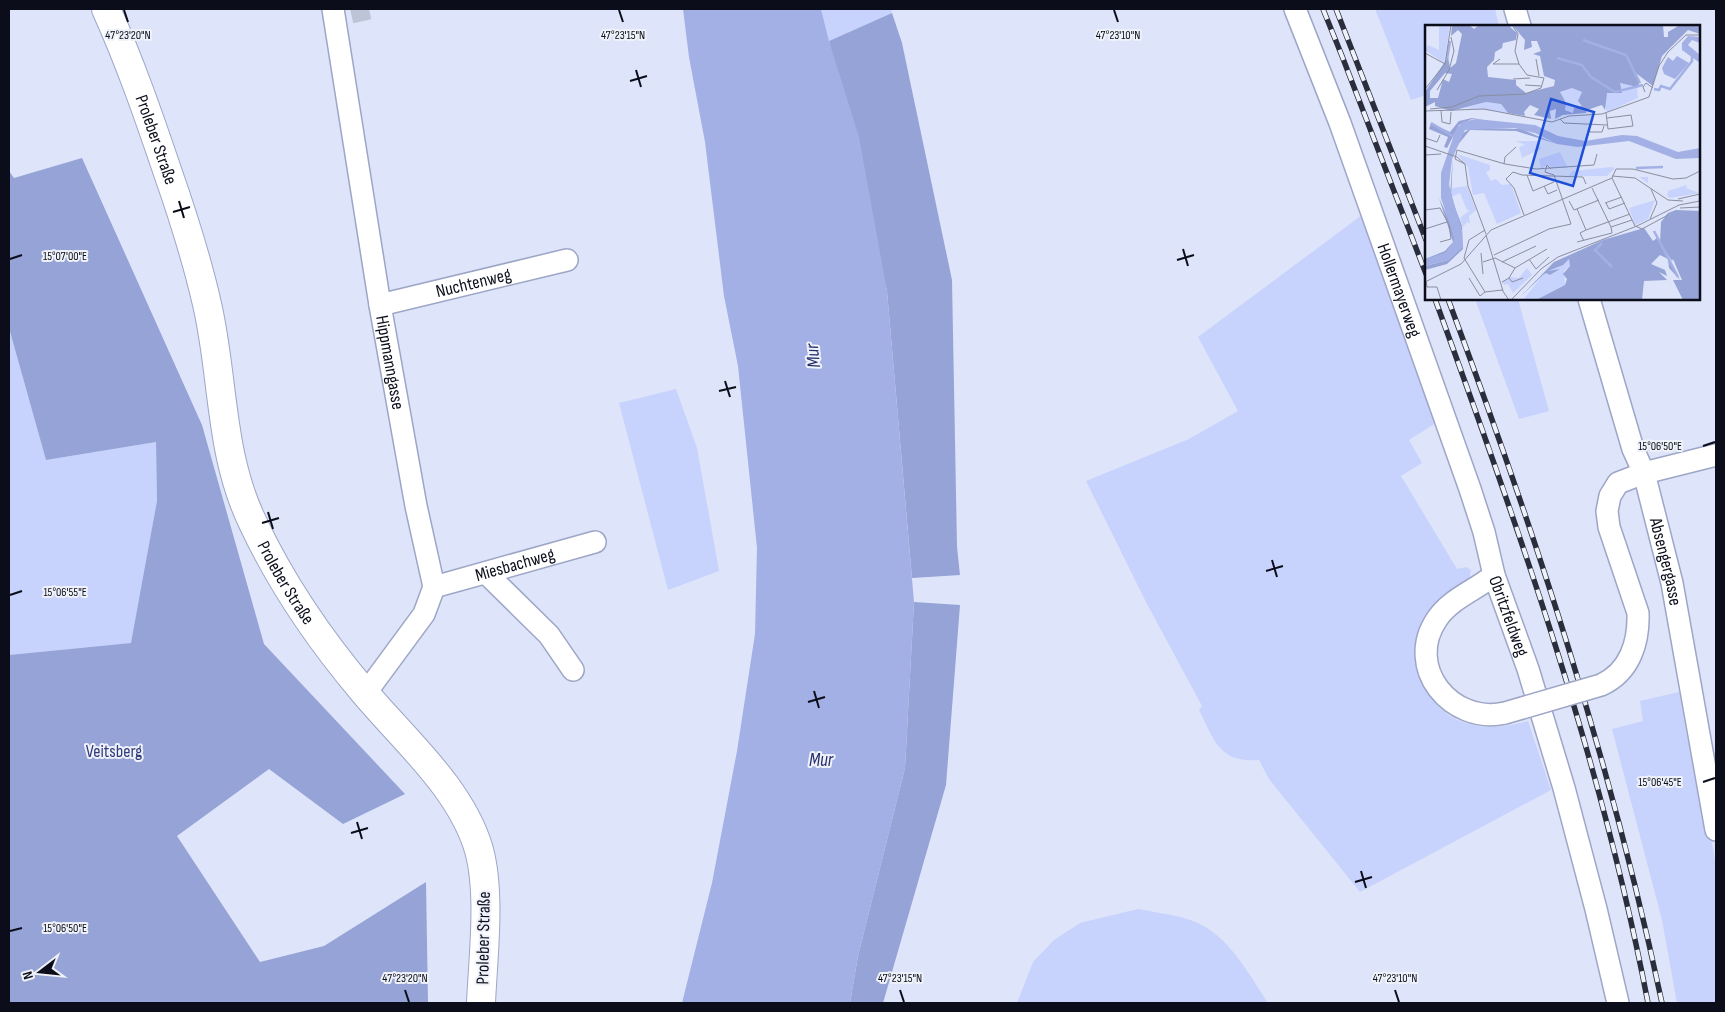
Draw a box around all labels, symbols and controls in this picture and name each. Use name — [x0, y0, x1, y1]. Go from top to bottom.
inset map — [1425, 25, 1700, 300]
text: 47°23'20"N — [105, 28, 151, 43]
text: 47°23'15"N — [601, 28, 645, 43]
text: 47°23'10"N — [1096, 28, 1140, 43]
street label: Proleber Straße — [131, 92, 181, 187]
street label: Hollermayerweg — [1373, 241, 1425, 340]
text: 15°07'00"E — [43, 249, 87, 264]
street label: Nuchtenweg — [434, 264, 513, 302]
street label: Hippmanngasse — [371, 314, 409, 411]
water label: Mur — [801, 342, 826, 369]
text: 15°06'50"E — [1638, 439, 1682, 454]
street label: Absengergasse — [1645, 515, 1686, 607]
street label: Proleber Straße — [253, 538, 319, 628]
street label: Miesbachweg — [473, 544, 557, 586]
street label: Obritzfeldweg — [1484, 573, 1533, 659]
text: 15°06'55"E — [43, 585, 87, 600]
park label: Veitsberg — [86, 741, 142, 762]
water label: Mur — [809, 749, 834, 772]
text: 15°06'45"E — [1638, 775, 1682, 790]
street label: Proleber Straße — [472, 891, 495, 985]
text: 15°06'50"E — [43, 921, 87, 936]
north arrow — [15, 947, 65, 997]
text: N — [19, 970, 37, 981]
text: 47°23'20"N — [382, 971, 428, 986]
text: 47°23'15"N — [878, 971, 922, 986]
text: 47°23'10"N — [1373, 971, 1417, 986]

